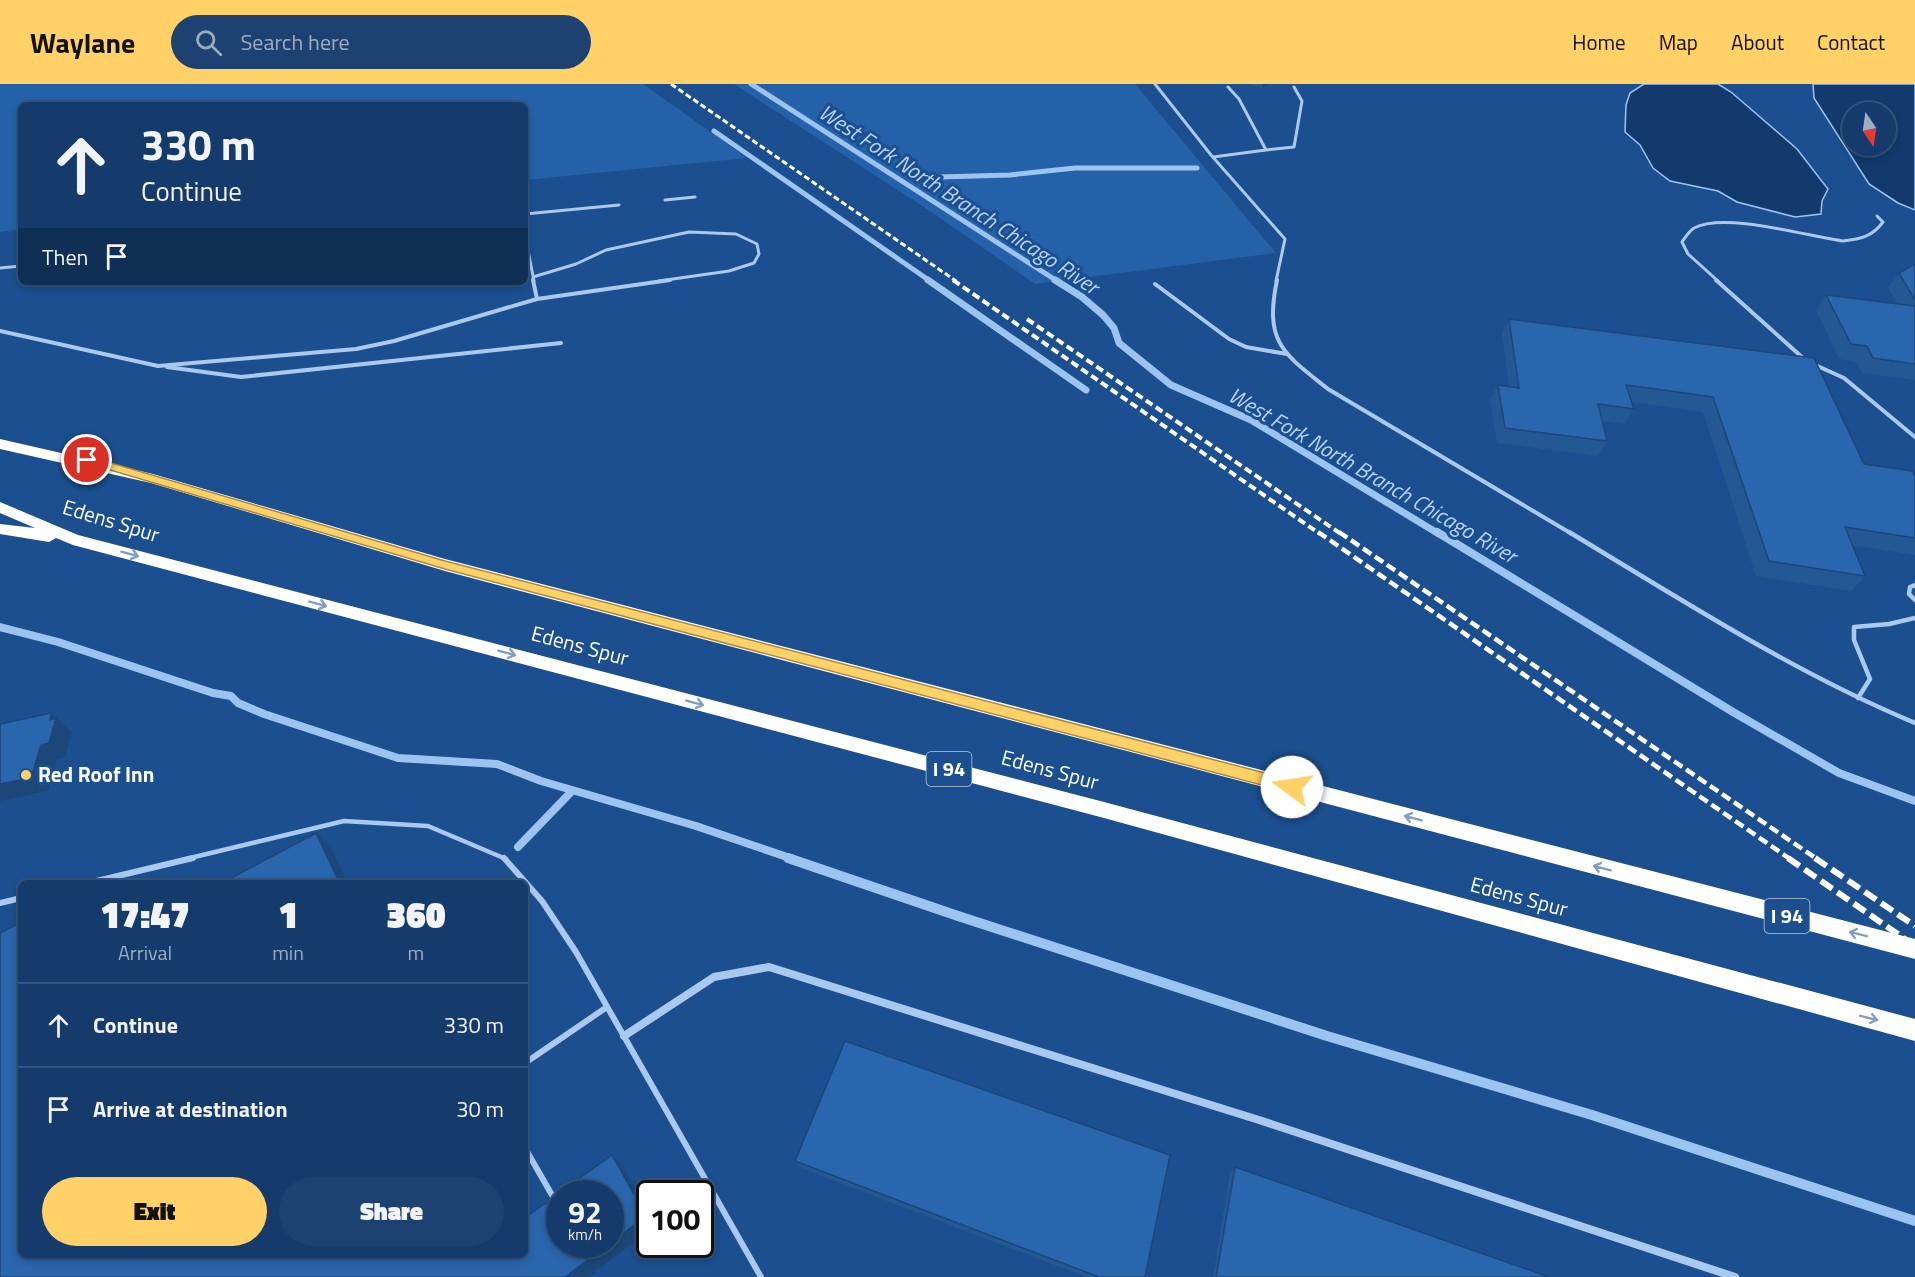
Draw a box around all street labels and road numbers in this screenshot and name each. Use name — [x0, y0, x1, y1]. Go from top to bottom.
street label: Edens Spur — [59, 490, 164, 550]
street label: Edens Spur — [528, 617, 633, 673]
street label: Edens Spur — [998, 741, 1103, 797]
road number: I 94 — [926, 752, 972, 786]
street label: Edens Spur — [1467, 868, 1572, 924]
road number: I 94 — [1764, 899, 1810, 933]

